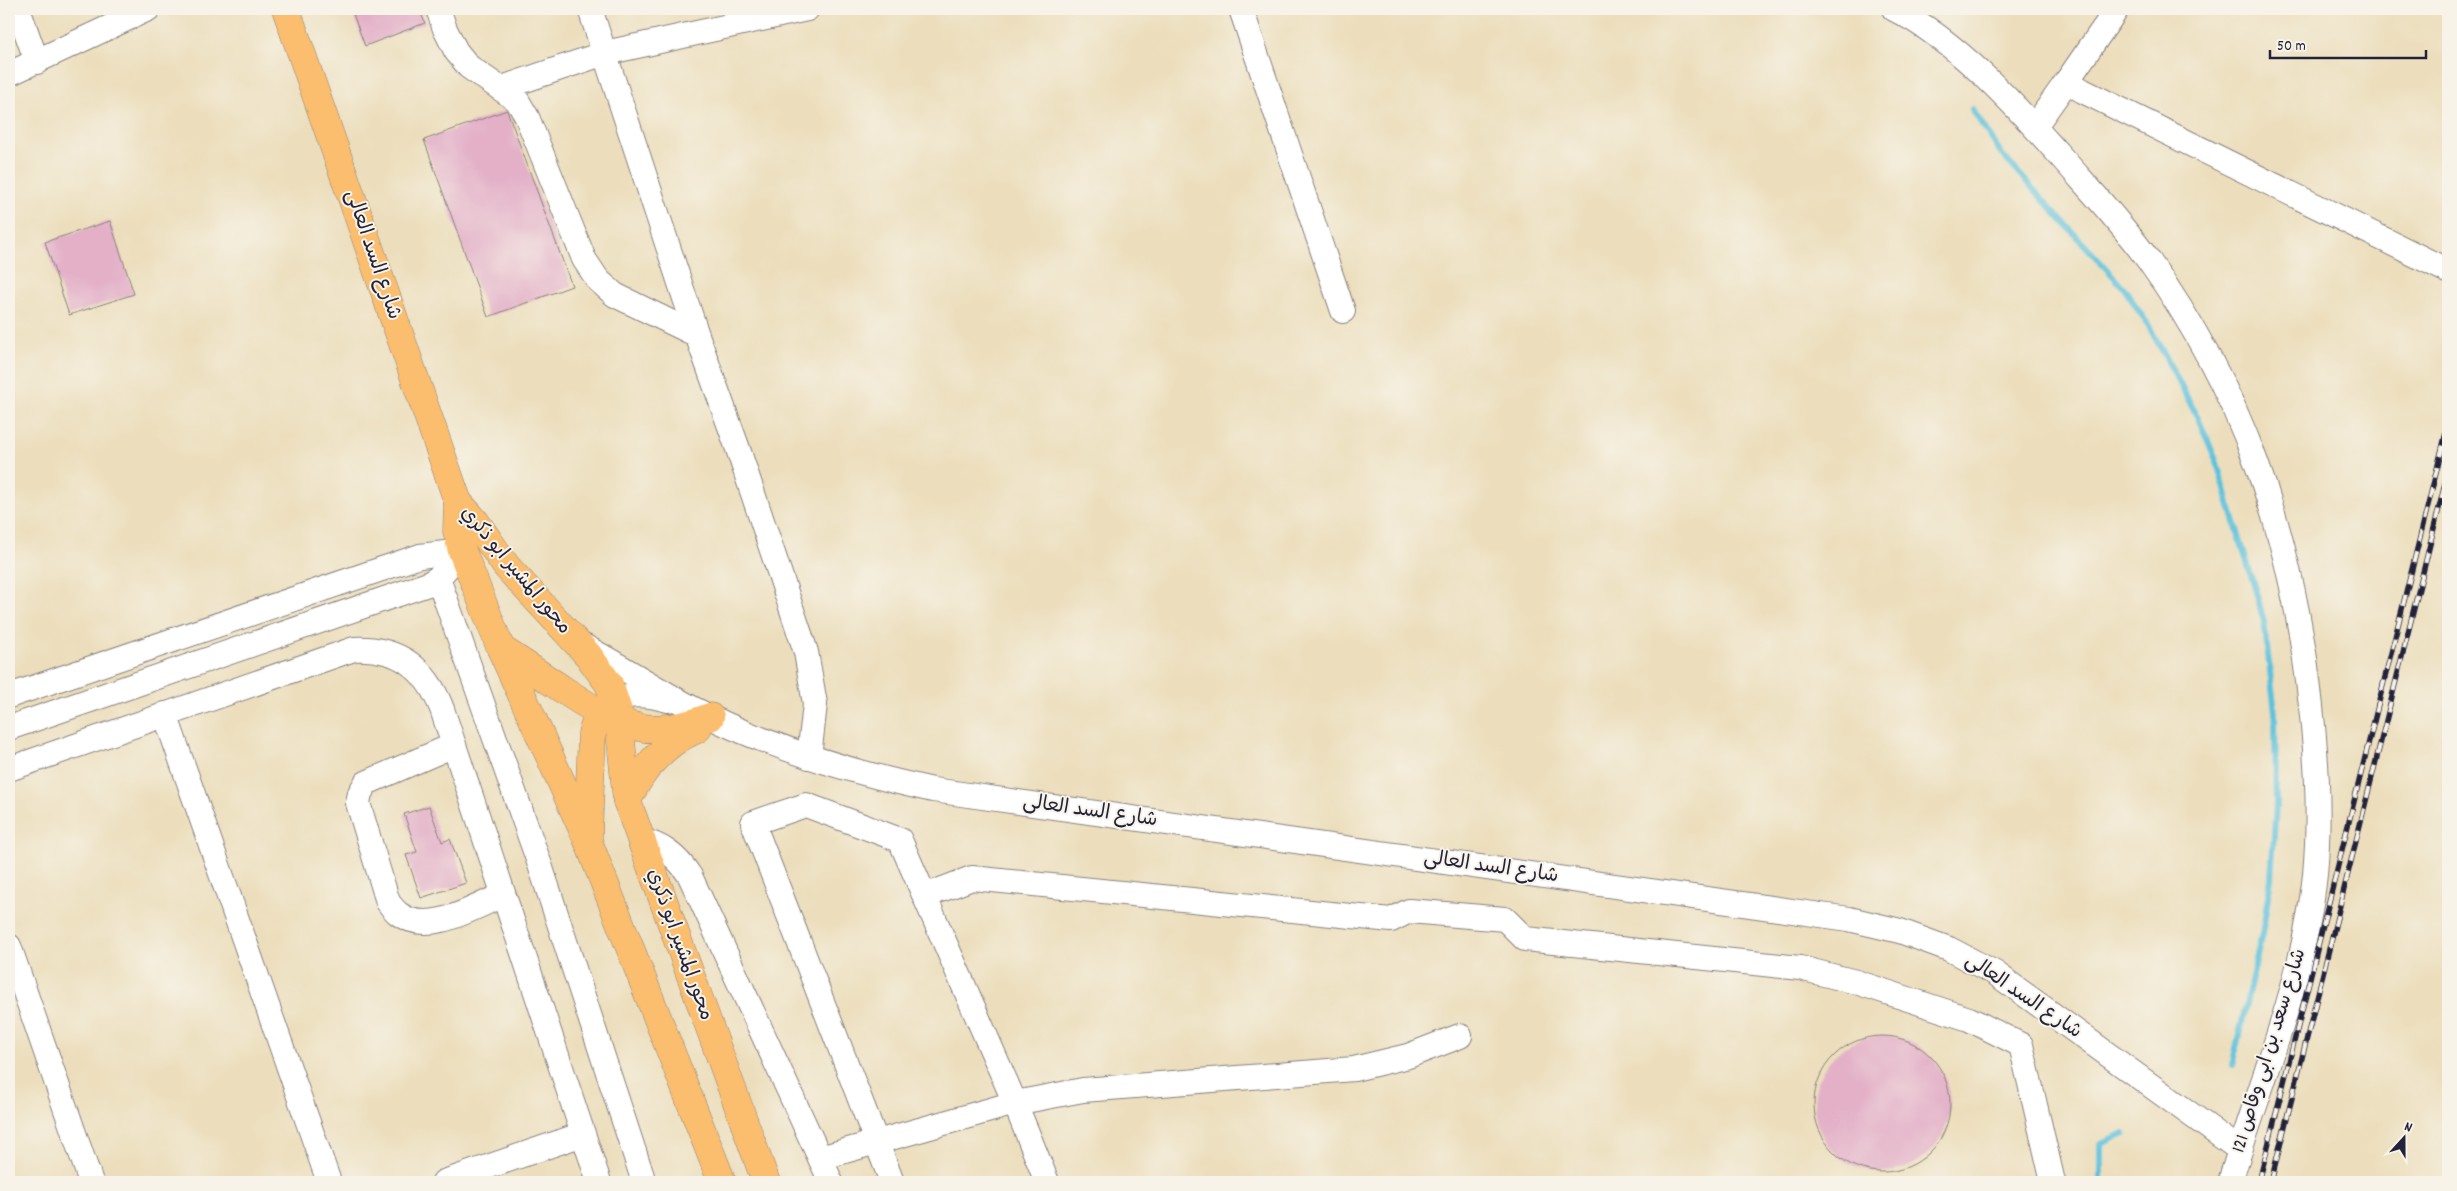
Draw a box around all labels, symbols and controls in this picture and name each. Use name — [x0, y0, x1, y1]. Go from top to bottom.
scale bar — [2270, 28, 2426, 60]
text: 50 m — [2277, 36, 2306, 58]
street label: شارع السد العالى — [337, 186, 407, 324]
street label: محور المشير ابو ذكري — [453, 501, 577, 641]
street label: شارع السد العالى — [1021, 789, 1159, 835]
street label: شارع السد العالى — [1422, 845, 1560, 891]
street label: محور المشير ابو ذكري — [639, 865, 719, 1025]
street label: شارع سعد بن ابى وقاص 121 — [2226, 945, 2314, 1157]
street label: شارع السد العالى — [1959, 947, 2087, 1047]
north arrow — [2380, 1114, 2430, 1164]
text: N — [2401, 1117, 2415, 1138]

